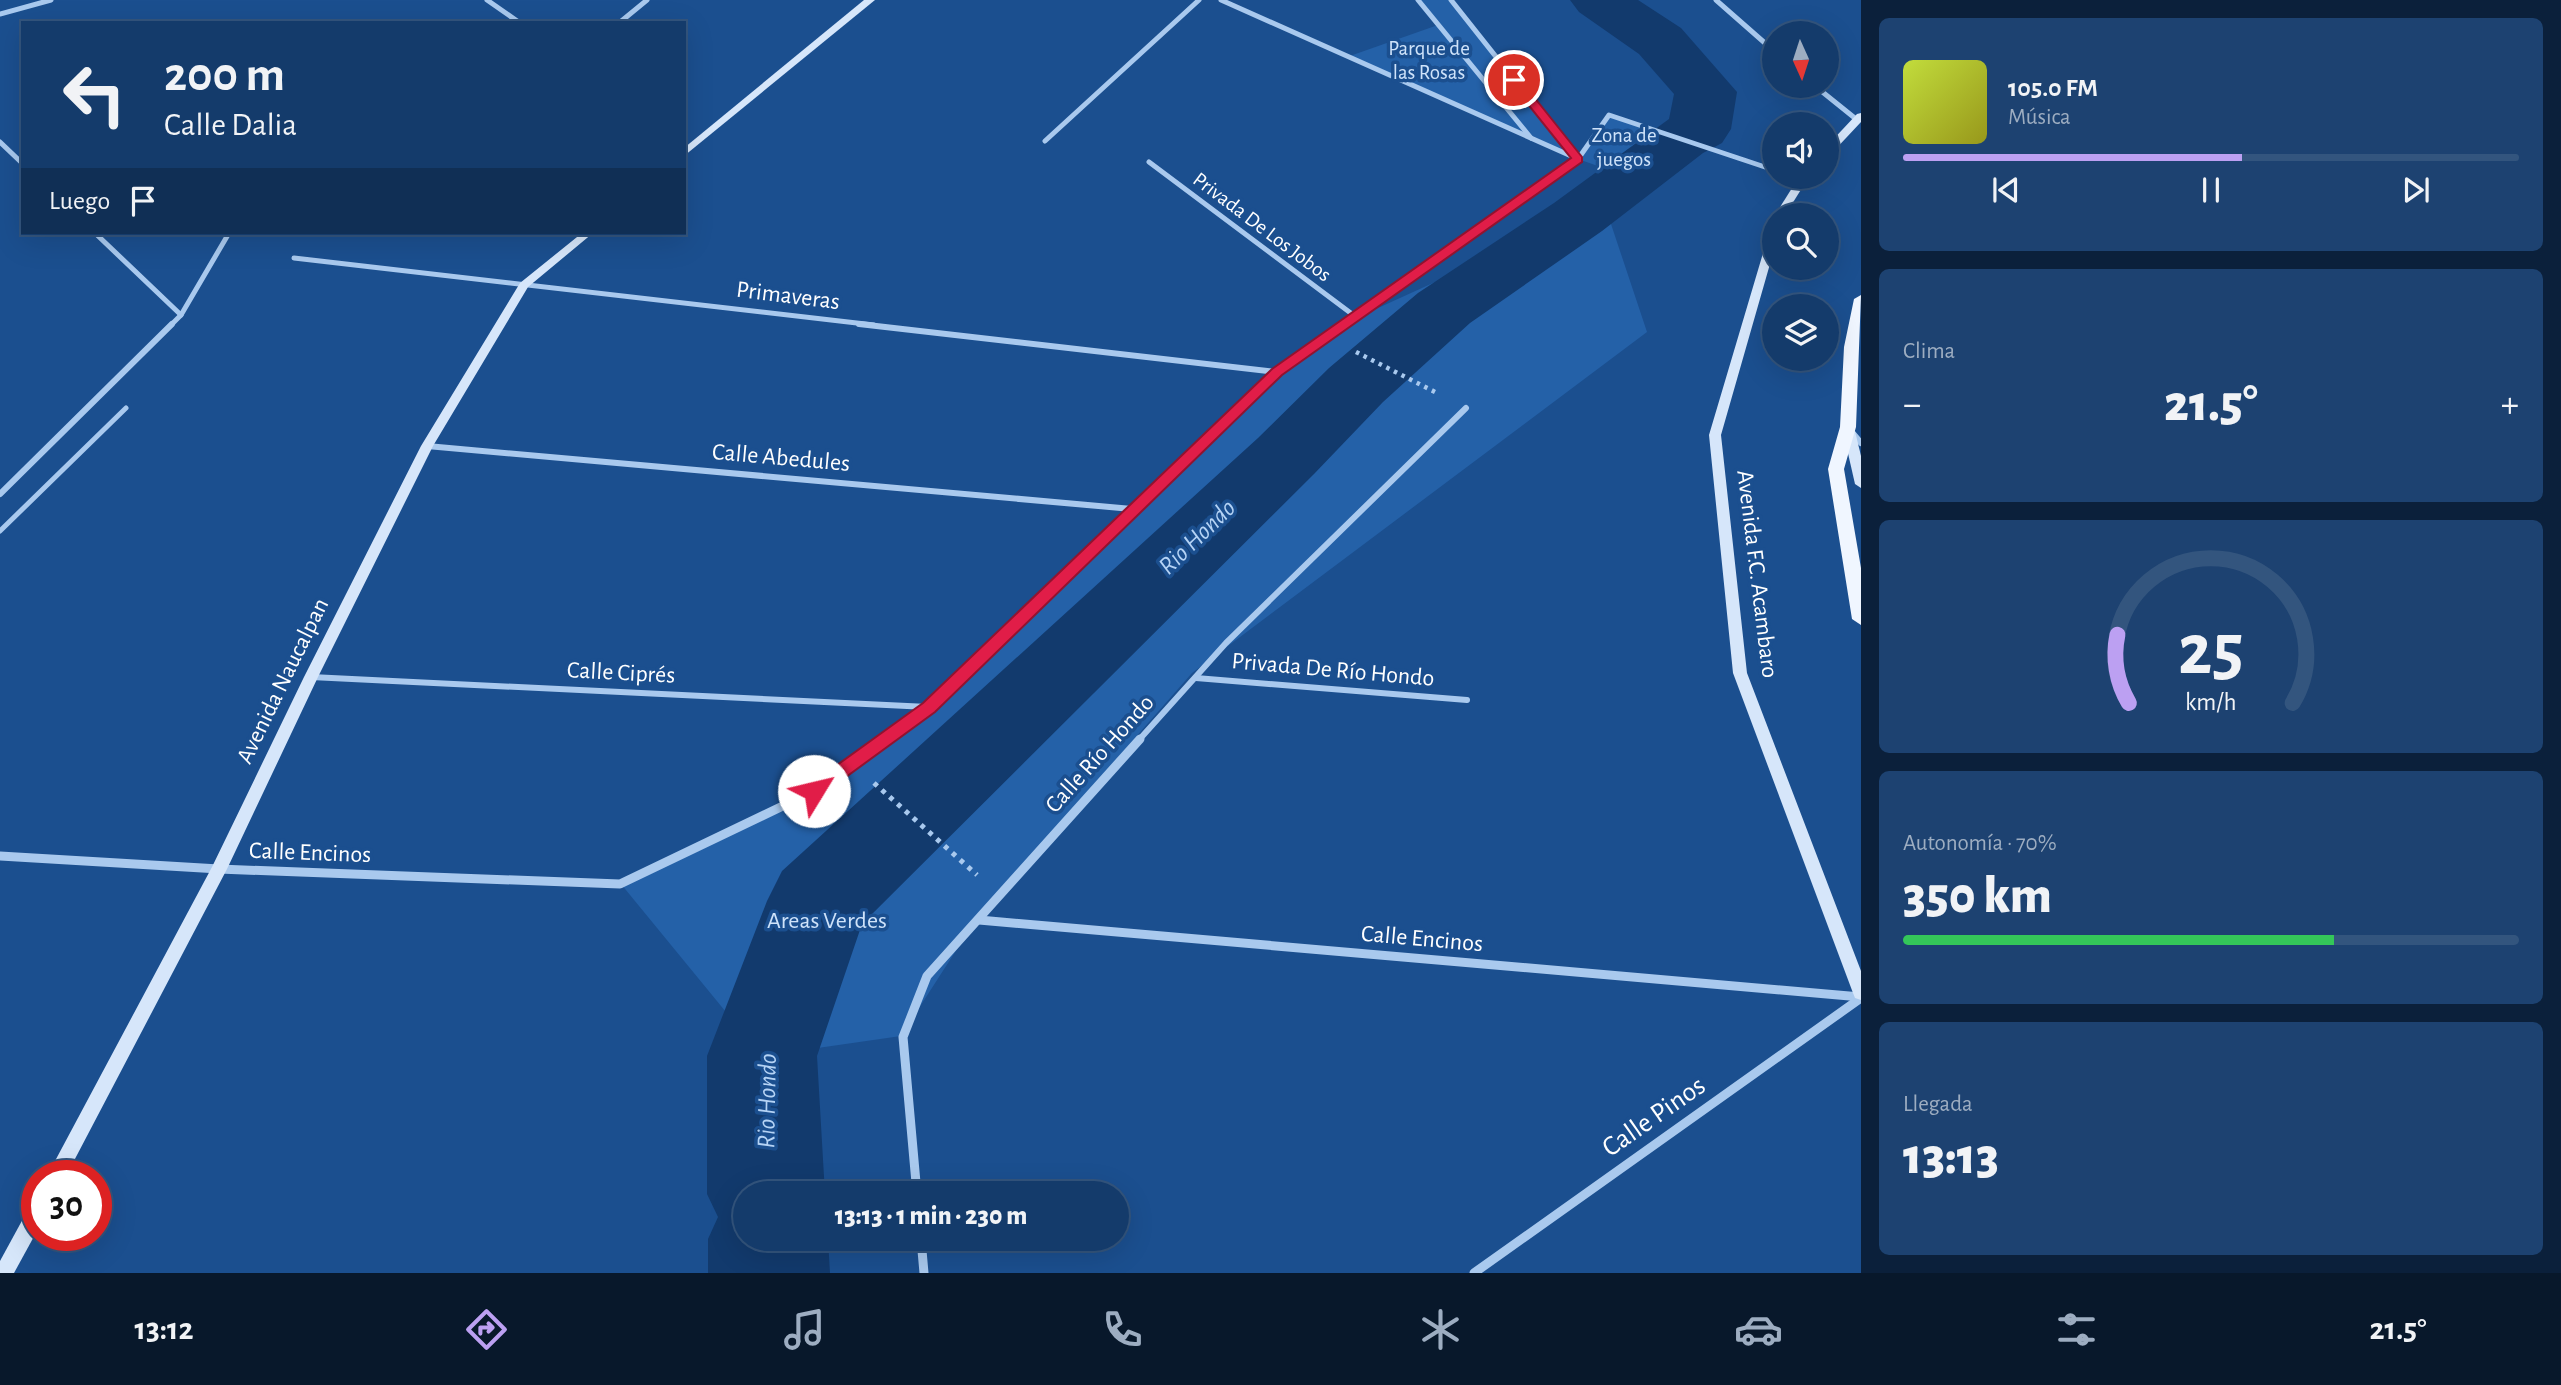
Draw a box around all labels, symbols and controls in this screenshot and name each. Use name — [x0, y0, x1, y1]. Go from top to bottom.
north arrow — [1762, 21, 1839, 98]
map controls — [1762, 21, 1839, 371]
park label: Parque de las Rosas — [1388, 38, 1470, 83]
icon: left — [49, 49, 140, 140]
pin — [1484, 50, 1544, 110]
text: 200 m — [164, 51, 285, 100]
icon: arrive — [1495, 61, 1533, 99]
text: 105.0 FM — [2008, 75, 2098, 101]
text: Música — [2008, 106, 2071, 129]
text: Calle Dalia — [164, 109, 297, 141]
button: sound — [1762, 112, 1839, 189]
park label: Zona de juegos — [1591, 125, 1657, 170]
street label: Privada De Los Jobos — [1189, 168, 1335, 286]
icon: previous — [1987, 171, 2025, 209]
icon: pause — [2192, 171, 2230, 209]
icon: next — [2397, 171, 2435, 209]
icon: arrive — [124, 182, 162, 220]
text: Luego — [49, 188, 110, 214]
button: search — [1762, 203, 1839, 280]
street label: Primaveras — [735, 278, 841, 314]
button: layers — [1762, 294, 1839, 371]
text: Clima — [1903, 340, 1955, 363]
text: 21.5° — [2164, 378, 2258, 430]
text: − — [1903, 386, 1921, 424]
text: + — [2501, 386, 2519, 424]
street label: Calle Abedules — [711, 440, 851, 476]
street label: Avenida F.C. Acambaro — [1732, 469, 1782, 679]
water label: Rio Hondo — [1154, 495, 1240, 579]
street label: Avenida Naucalpan — [233, 595, 333, 767]
text: 25 — [2178, 615, 2244, 688]
street label: Privada De Río Hondo — [1231, 649, 1435, 691]
street label: Calle Ciprés — [566, 658, 676, 688]
text: km/h — [2185, 689, 2237, 714]
street label: Calle Río Hondo — [1041, 690, 1159, 818]
position arrow — [777, 754, 851, 828]
text: Autonomía · 70% — [1903, 832, 2057, 855]
street label: Calle Encinos — [248, 839, 372, 867]
text: 350 km — [1903, 870, 2052, 922]
park label: Areas Verdes — [767, 909, 887, 933]
street label: Calle Encinos — [1360, 922, 1484, 956]
water label: Rio Hondo — [753, 1053, 781, 1149]
street label: Calle Pinos — [1597, 1071, 1711, 1163]
text: Llegada — [1903, 1093, 1973, 1116]
text: 13:13 — [1903, 1131, 1999, 1183]
speed limit sign: 30 — [21, 1160, 112, 1251]
text: 13:13 · 1 min · 230 m — [835, 1203, 1027, 1229]
icon: directions — [462, 1305, 511, 1354]
icon: music — [780, 1305, 829, 1354]
icon: phone — [1098, 1305, 1147, 1354]
icon: climate — [1416, 1305, 1465, 1354]
icon: car — [1734, 1305, 1783, 1354]
icon: filters — [2052, 1305, 2101, 1354]
text: 13:12 — [134, 1313, 194, 1345]
text: 21.5° — [2369, 1313, 2427, 1345]

